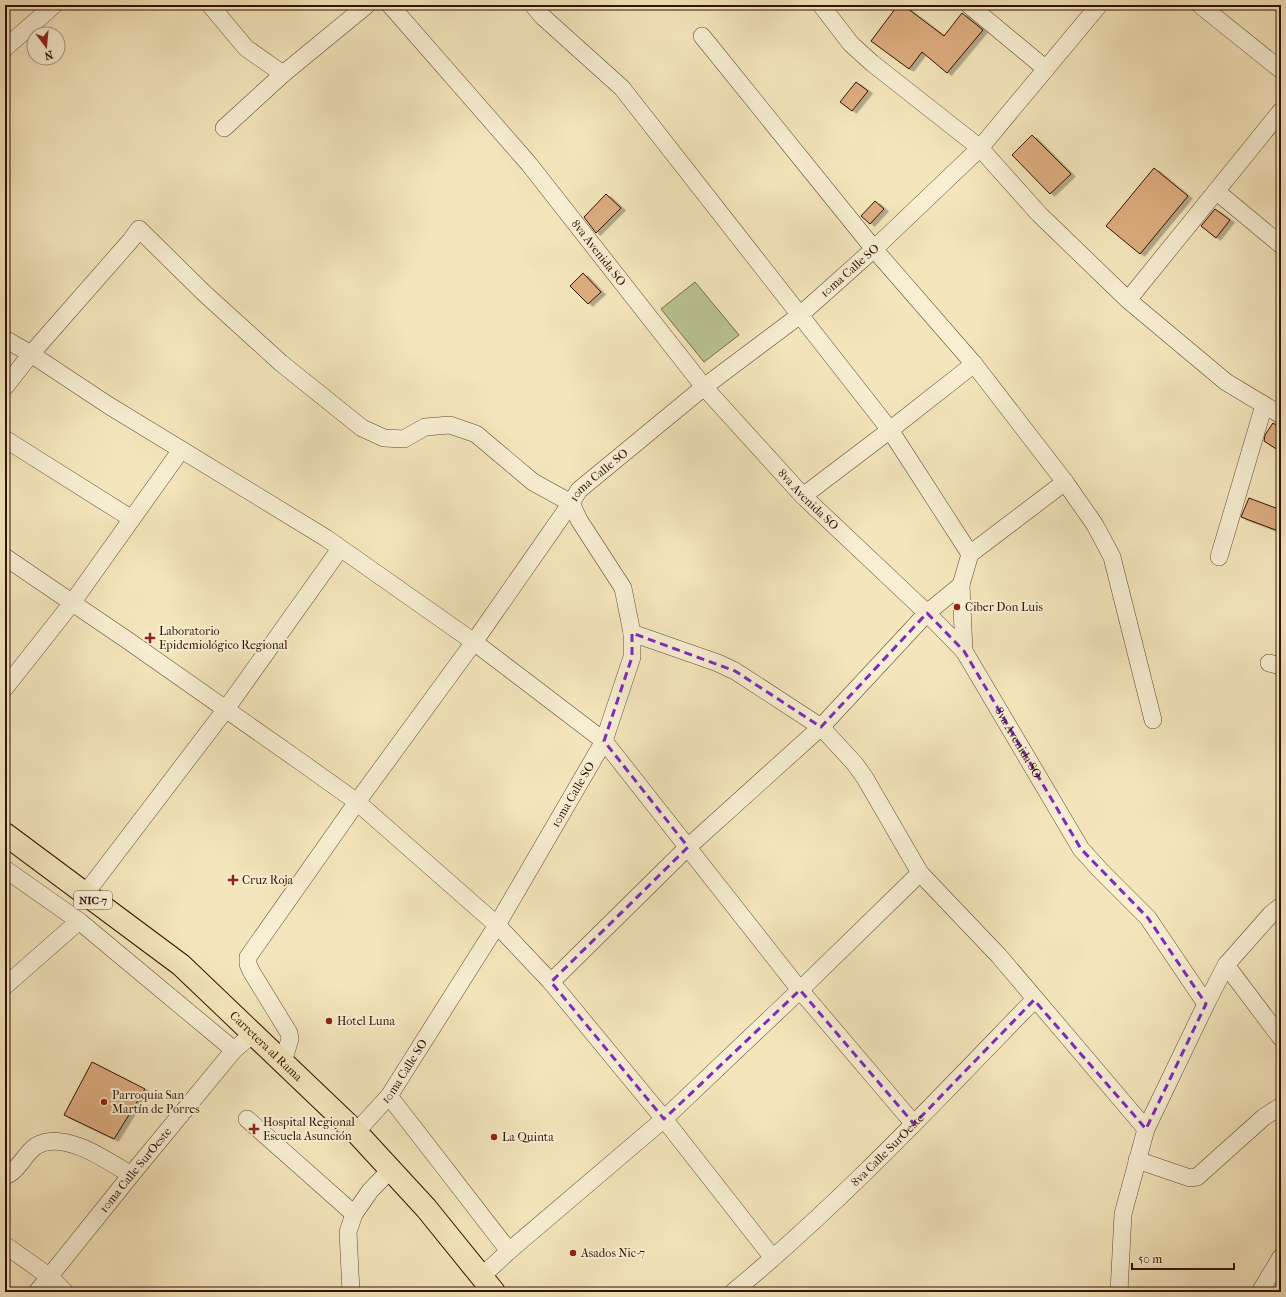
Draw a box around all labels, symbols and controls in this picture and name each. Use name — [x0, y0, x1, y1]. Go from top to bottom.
north arrow — [26, 26, 66, 66]
text: N — [42, 48, 54, 63]
street label: 8va Avenida SO — [568, 217, 629, 289]
street label: 10ma Calle SO — [818, 241, 882, 300]
street label: 10ma Calle SO — [567, 446, 631, 504]
street label: 8va Avenida SO — [775, 466, 841, 533]
place label: Ciber Don Luis — [965, 600, 1044, 614]
marker: Ciber Don Luis — [952, 602, 962, 612]
place label: Laboratorio Epidemiológico Regional — [159, 624, 288, 652]
marker: Laboratorio Epidemiológico Regional — [144, 632, 156, 644]
street label: 8va Avenida SO — [992, 705, 1045, 781]
street label: 10ma Calle SO — [548, 759, 597, 830]
place label: Cruz Roja — [242, 873, 293, 887]
marker: Cruz Roja — [227, 874, 239, 886]
road number: NIC-7 — [74, 891, 112, 909]
street label: Carretera al Rama — [227, 1008, 305, 1084]
place label: Hotel Luna — [337, 1014, 395, 1028]
marker: Hotel Luna — [324, 1016, 334, 1026]
street label: 10ma Calle SO — [379, 1037, 430, 1106]
place label: Parroquia San Martín de Porres — [112, 1088, 200, 1116]
marker: Parroquia San Martín de Porres — [99, 1097, 109, 1107]
street label: 8va Calle SurOeste — [848, 1111, 927, 1189]
place label: Hospital Regional Escuela Asunción — [263, 1115, 355, 1143]
marker: Hospital Regional Escuela Asunción — [248, 1123, 260, 1135]
street label: 10ma Calle SurOeste — [97, 1124, 175, 1215]
place label: La Quinta — [502, 1130, 554, 1144]
marker: La Quinta — [489, 1132, 499, 1142]
scale bar — [1132, 1245, 1234, 1271]
place label: Asados Nic-7 — [580, 1246, 645, 1260]
marker: Asados Nic-7 — [568, 1248, 578, 1258]
text: 50 m — [1138, 1252, 1162, 1266]

